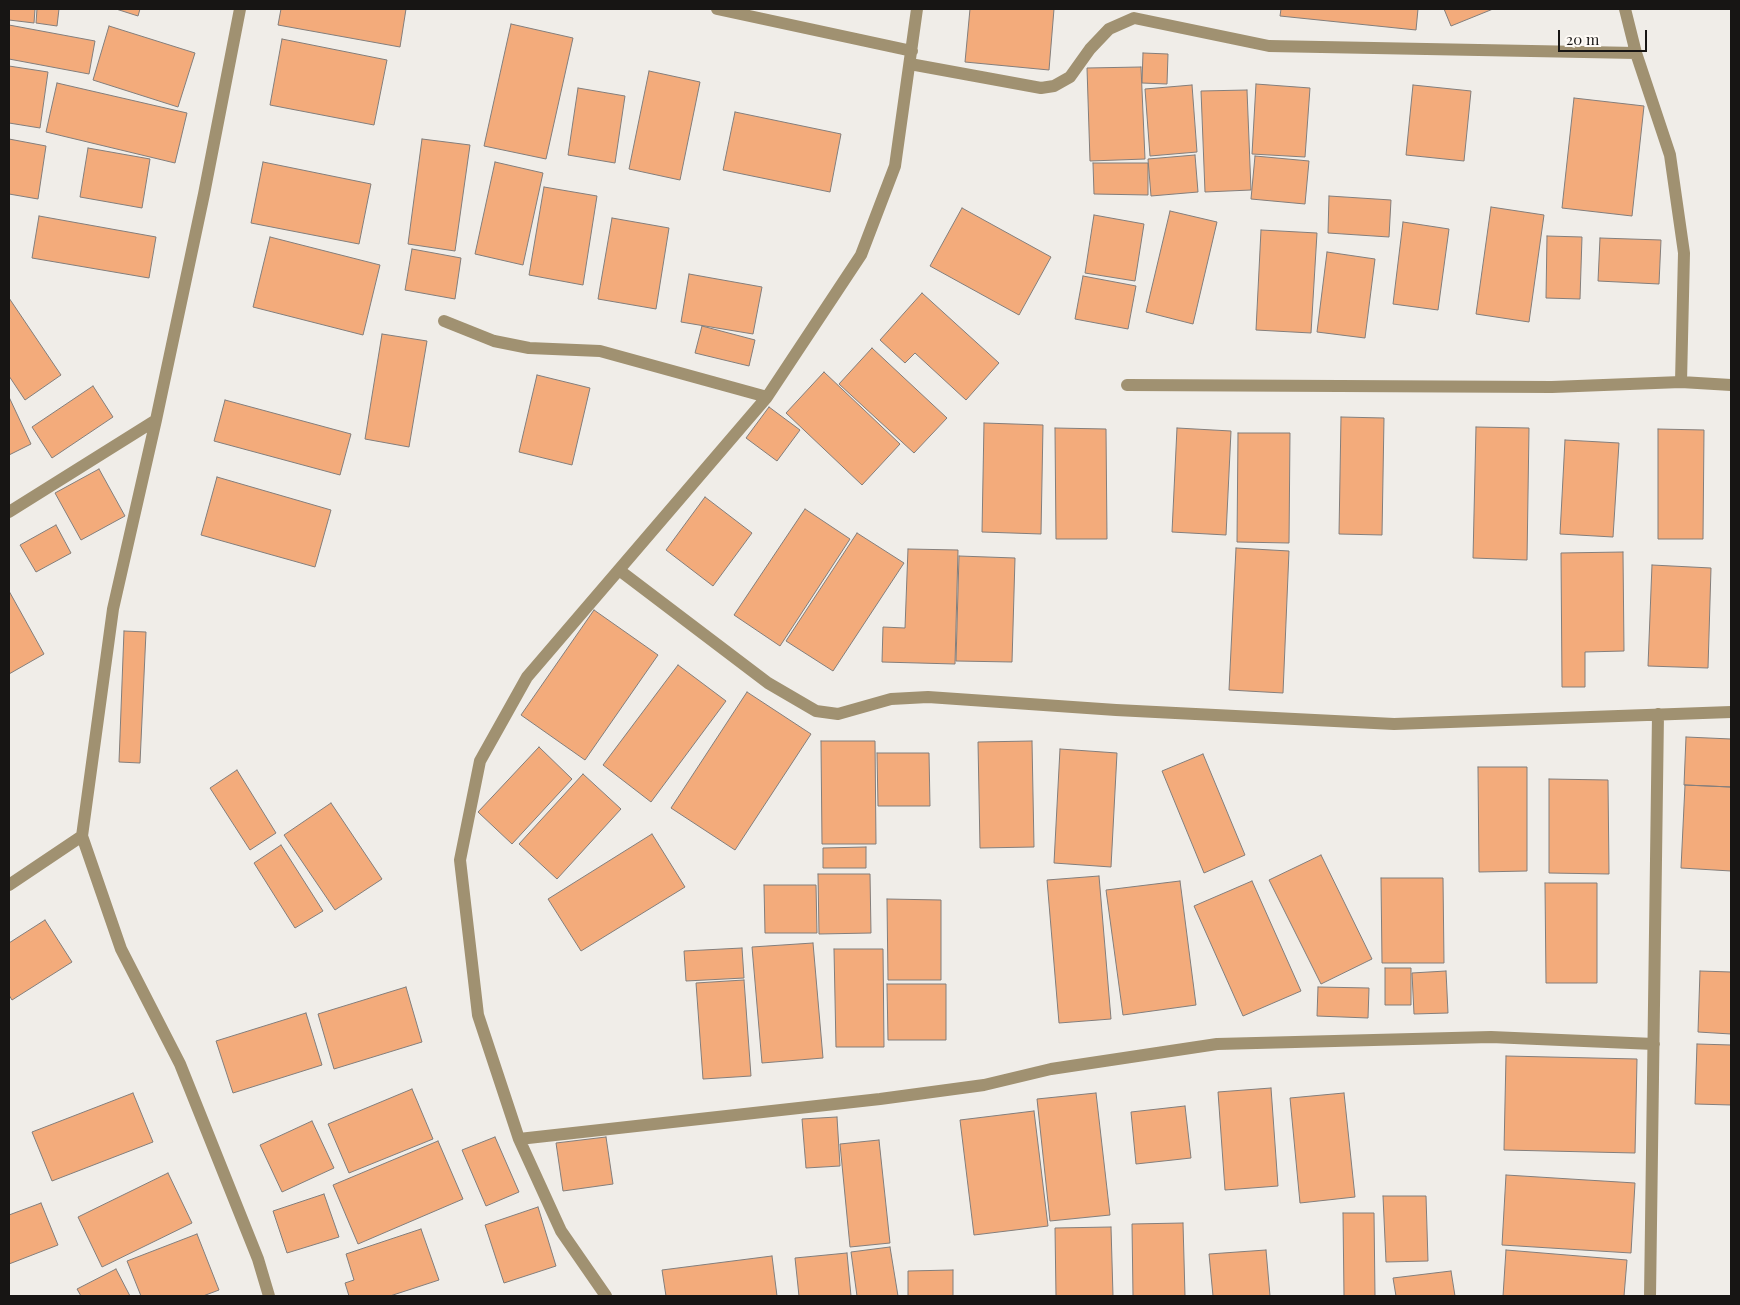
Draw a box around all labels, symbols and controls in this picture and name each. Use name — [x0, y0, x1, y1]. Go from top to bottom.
scale bar — [1560, 20, 1649, 52]
text: 20 m — [1566, 29, 1599, 49]

